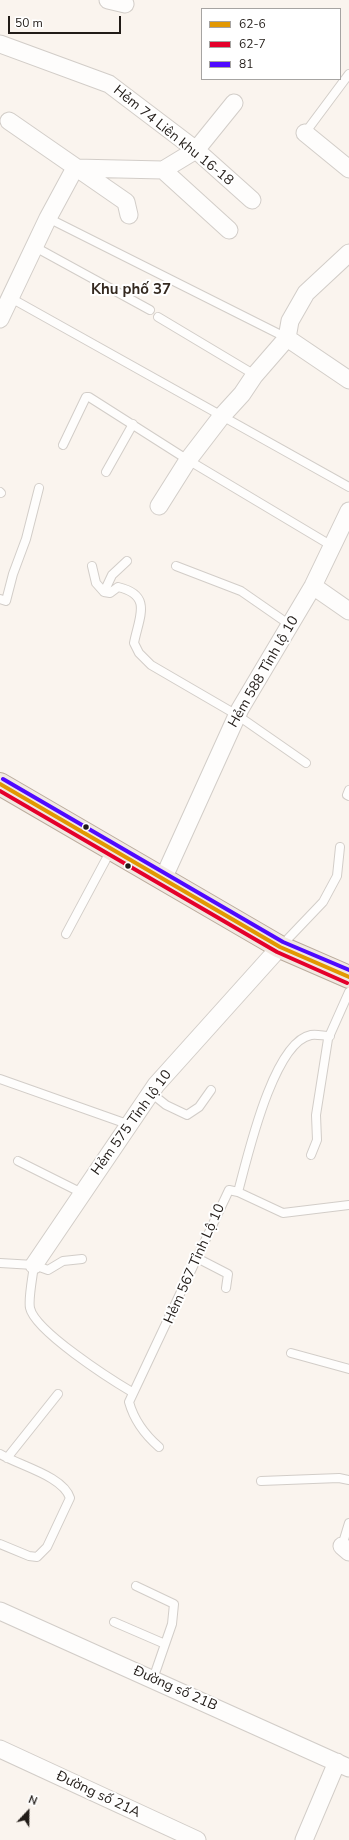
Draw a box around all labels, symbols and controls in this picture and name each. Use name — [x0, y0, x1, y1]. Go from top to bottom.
scale bar — [10, 8, 123, 34]
legend — [201, 8, 341, 80]
text: 50 m — [15, 15, 43, 31]
text: 62-6 — [239, 16, 266, 32]
text: 62-7 — [239, 36, 266, 52]
text: 81 — [239, 56, 253, 72]
street label: Hẻm 74 Liên khu 16-18 — [109, 82, 237, 190]
district label: Khu phố 37 — [91, 281, 171, 299]
street label: Hẻm 588 Tỉnh lộ 10 — [225, 613, 303, 731]
unlabelled marker — [81, 822, 91, 832]
unlabelled marker — [123, 861, 133, 871]
street label: Hẻm 575 Tỉnh lộ 10 — [88, 1067, 176, 1179]
street label: Hẻm 567 Tỉnh Lộ 10 — [161, 1201, 229, 1327]
street label: Đường số 21B — [130, 1663, 220, 1715]
street label: Đường số 21A — [53, 1768, 143, 1822]
north arrow — [8, 1792, 48, 1832]
text: N — [26, 1792, 39, 1809]

